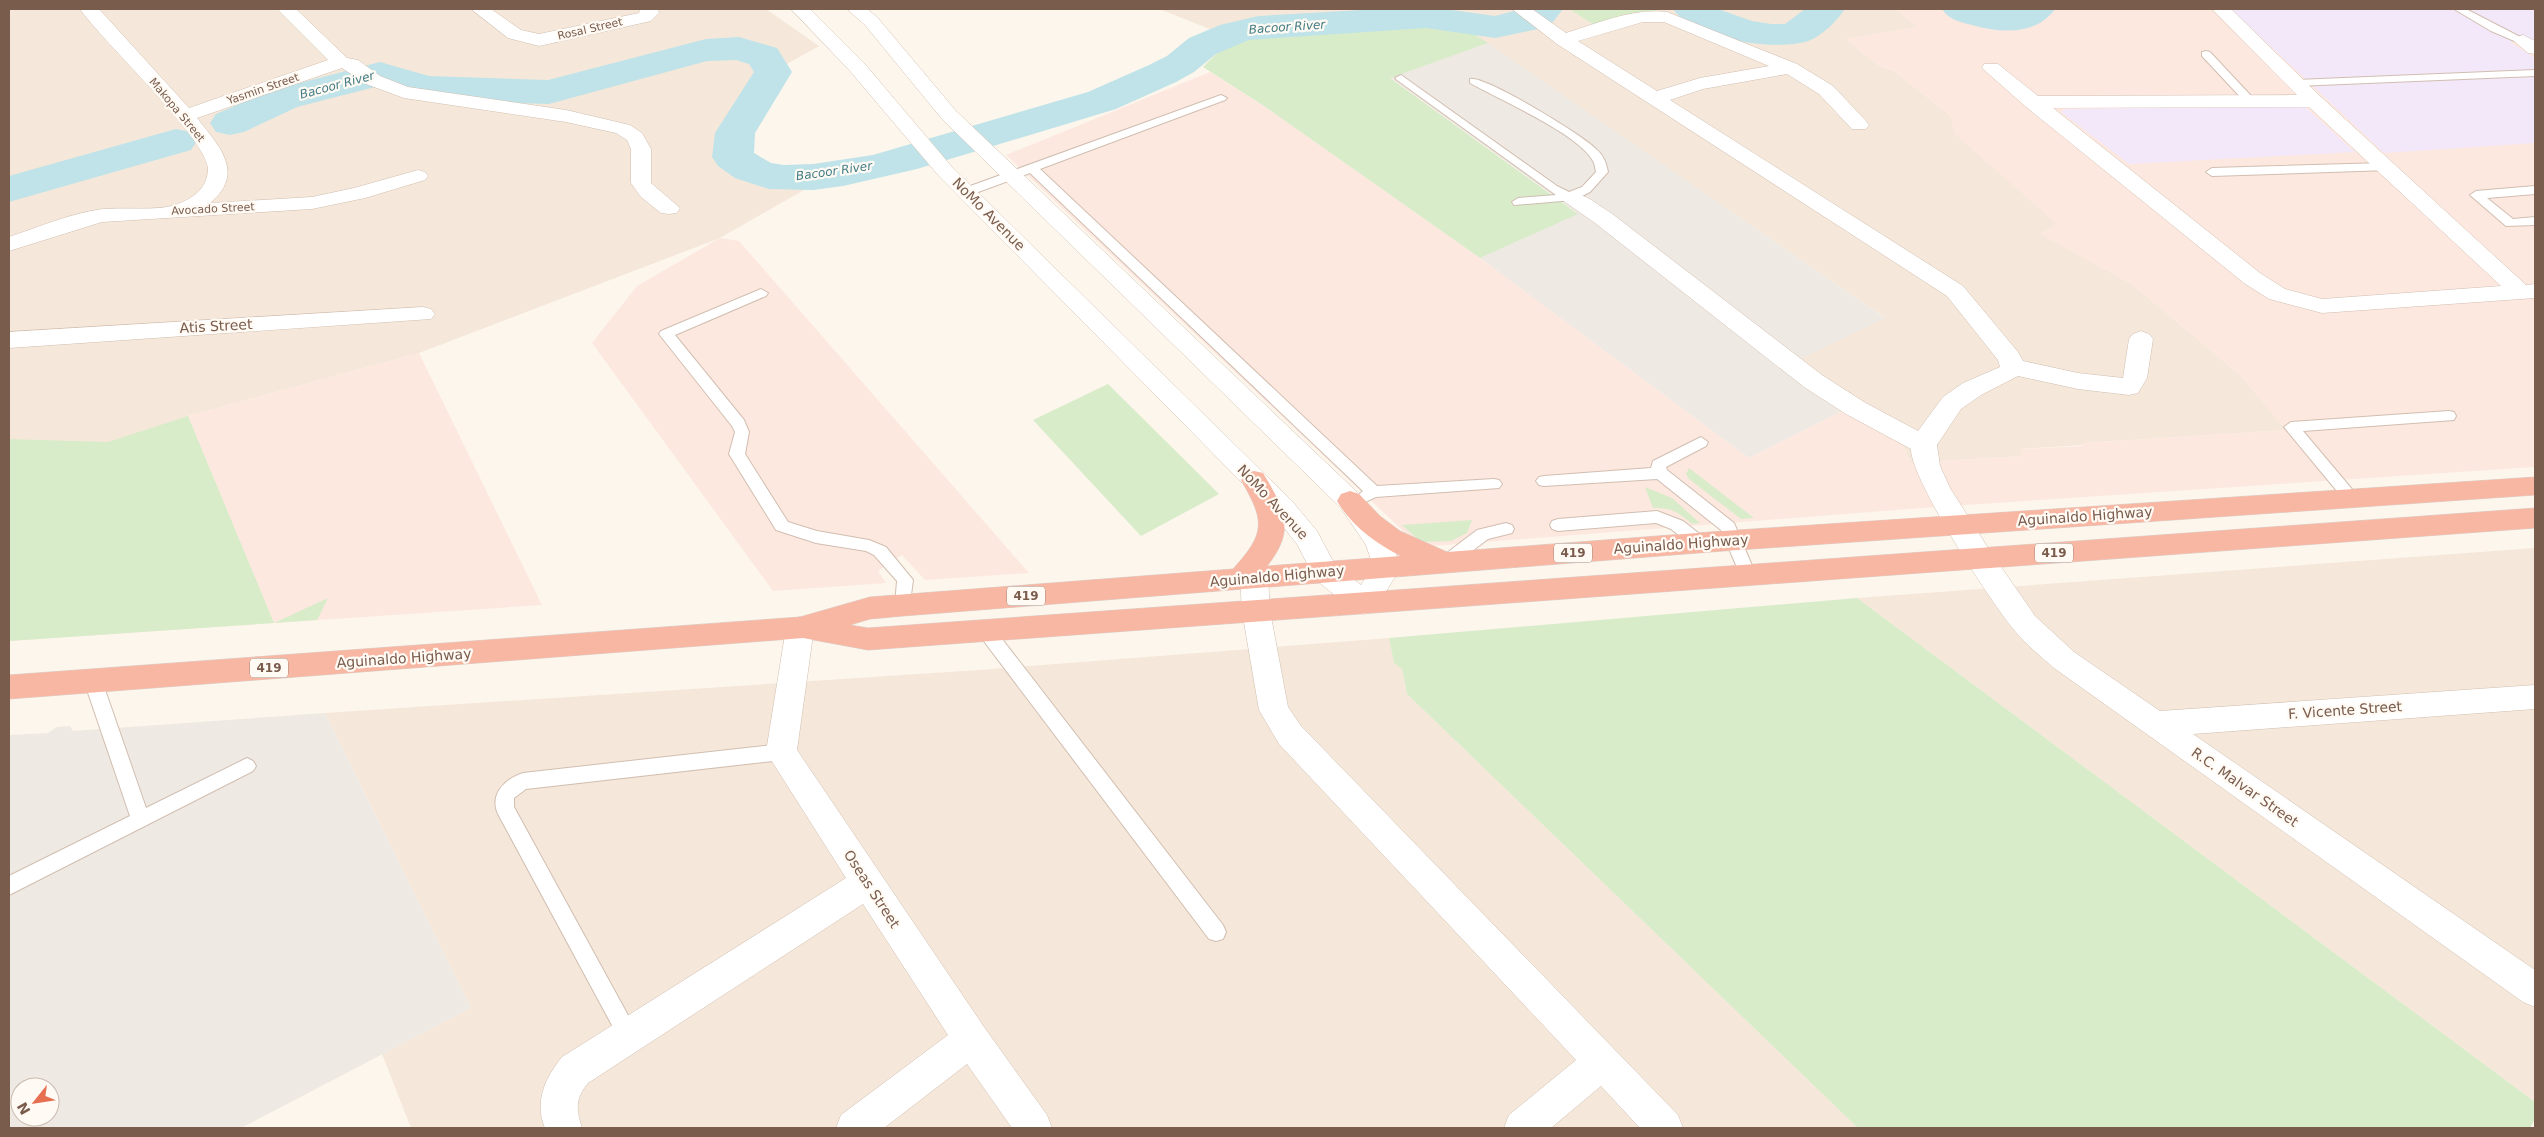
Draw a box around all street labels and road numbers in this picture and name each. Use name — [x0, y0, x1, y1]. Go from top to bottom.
street label: Rosal Street — [556, 15, 624, 43]
street label: Yasmin Street — [224, 70, 301, 108]
street label: Makopa Street — [146, 75, 208, 145]
street label: NoMo Avenue — [949, 174, 1029, 254]
street label: Avocado Street — [171, 200, 256, 218]
street label: Atis Street — [179, 316, 253, 336]
street label: NoMo Avenue — [1234, 461, 1312, 543]
street label: Aguinaldo Highway — [2017, 503, 2153, 529]
street label: Aguinaldo Highway — [1613, 531, 1749, 557]
road number: 419 — [1554, 544, 1592, 562]
road number: 419 — [2035, 544, 2073, 562]
street label: Aguinaldo Highway — [1209, 562, 1345, 590]
road number: 419 — [1007, 586, 1045, 606]
street label: Aguinaldo Highway — [336, 645, 472, 671]
road number: 419 — [250, 658, 288, 678]
street label: F. Vicente Street — [2288, 698, 2403, 722]
street label: R.C. Malvar Street — [2189, 744, 2302, 830]
street label: Oseas Street — [841, 847, 903, 931]

